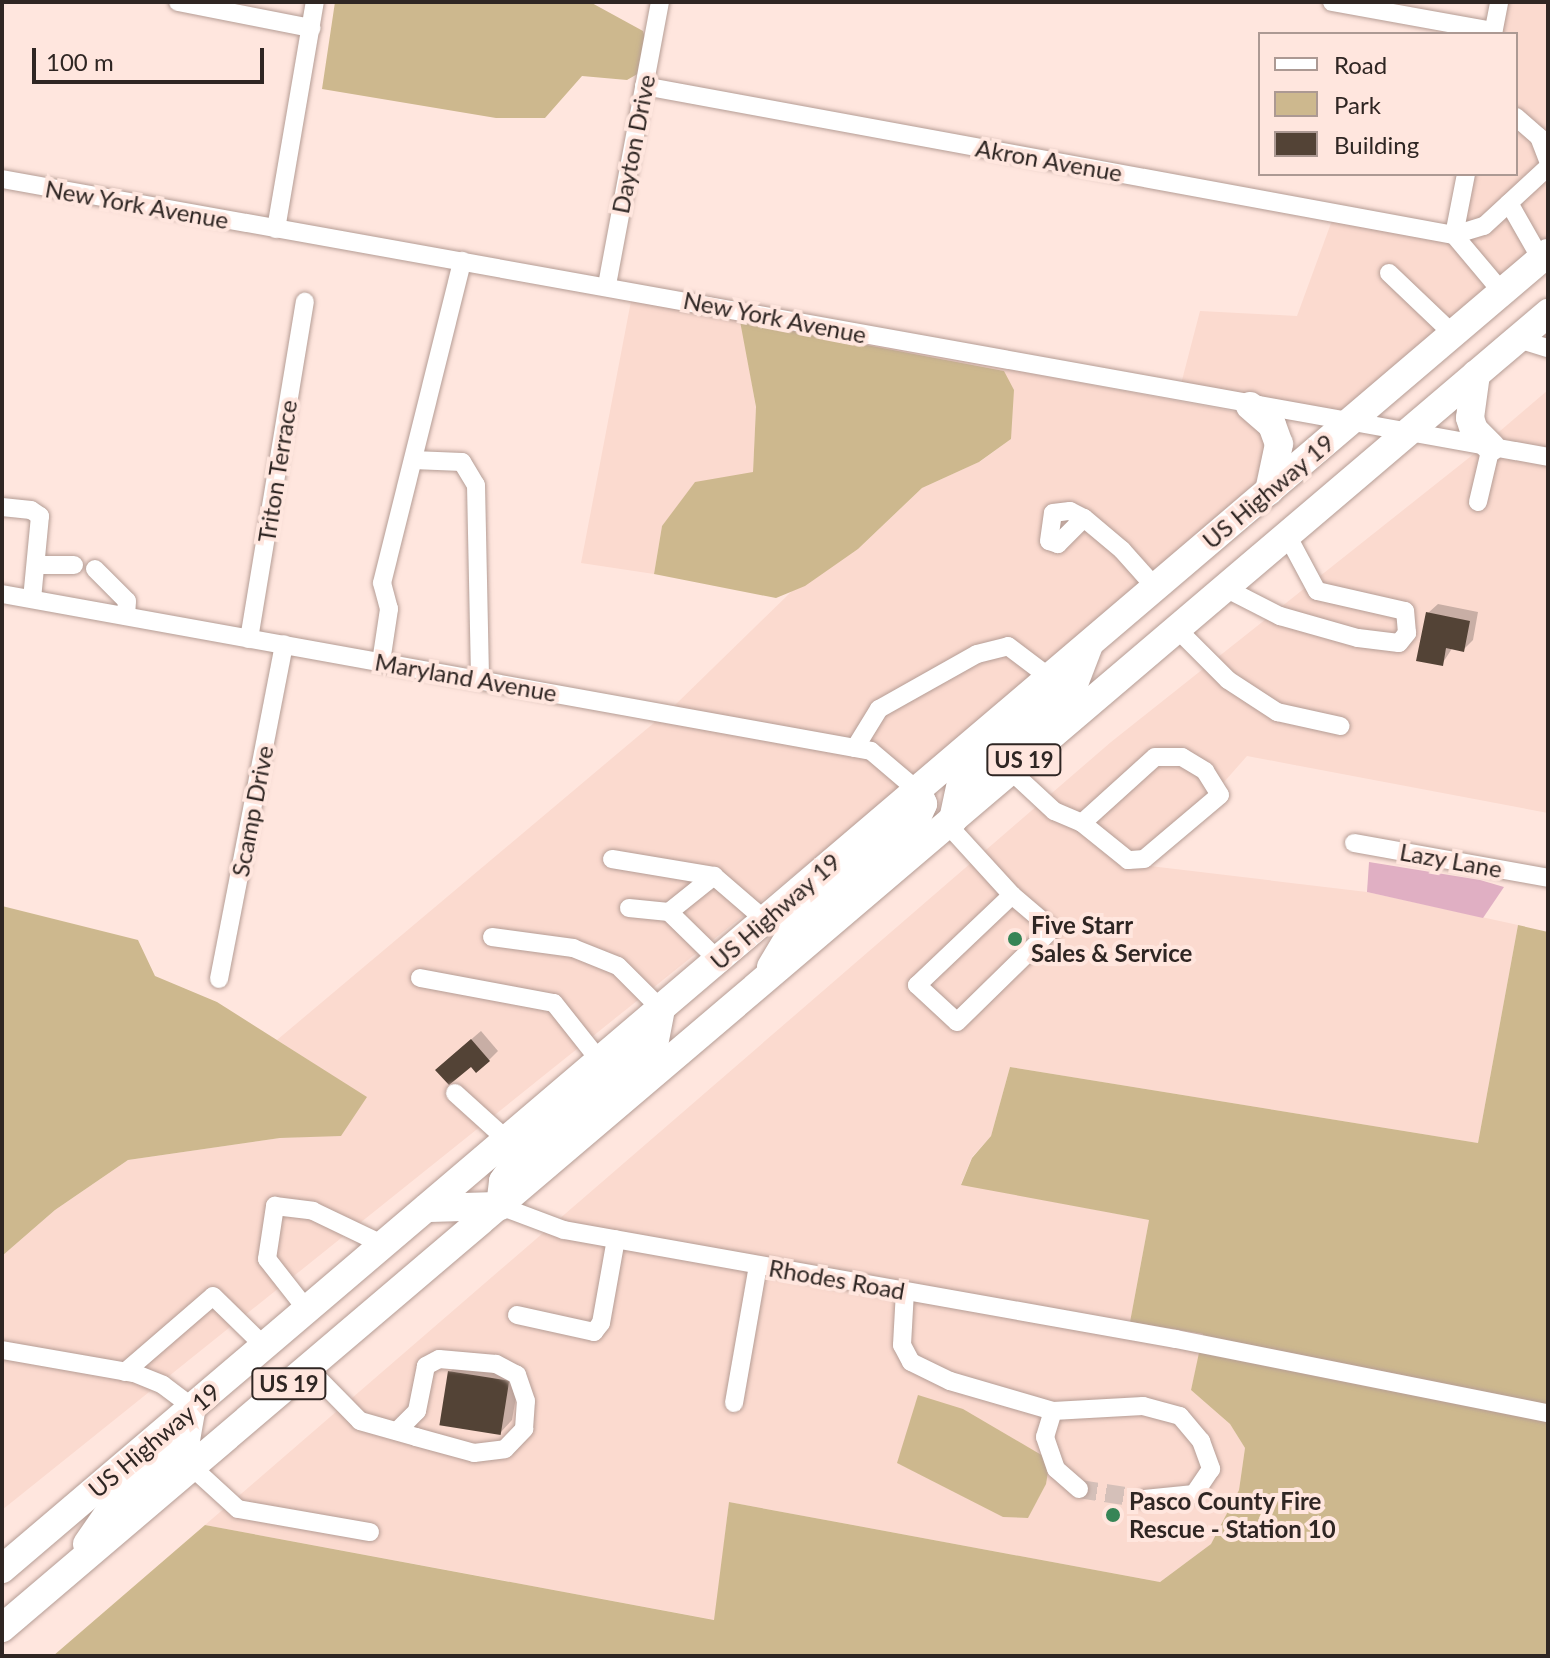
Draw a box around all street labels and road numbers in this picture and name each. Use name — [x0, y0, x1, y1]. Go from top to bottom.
street label: Dayton Drive — [605, 72, 661, 216]
street label: Akron Avenue — [973, 133, 1125, 187]
street label: New York Avenue — [42, 173, 232, 235]
street label: New York Avenue — [680, 285, 870, 349]
street label: Triton Terrace — [251, 397, 303, 545]
street label: US Highway 19 — [1196, 428, 1340, 554]
street label: Maryland Avenue — [372, 647, 560, 707]
road number: US 19 — [986, 742, 1062, 778]
street label: Scamp Drive — [225, 743, 279, 879]
street label: Lazy Lane — [1397, 837, 1505, 883]
street label: US Highway 19 — [704, 847, 846, 975]
street label: Rhodes Road — [767, 1253, 907, 1305]
road number: US 19 — [251, 1366, 327, 1402]
street label: US Highway 19 — [82, 1377, 226, 1503]

